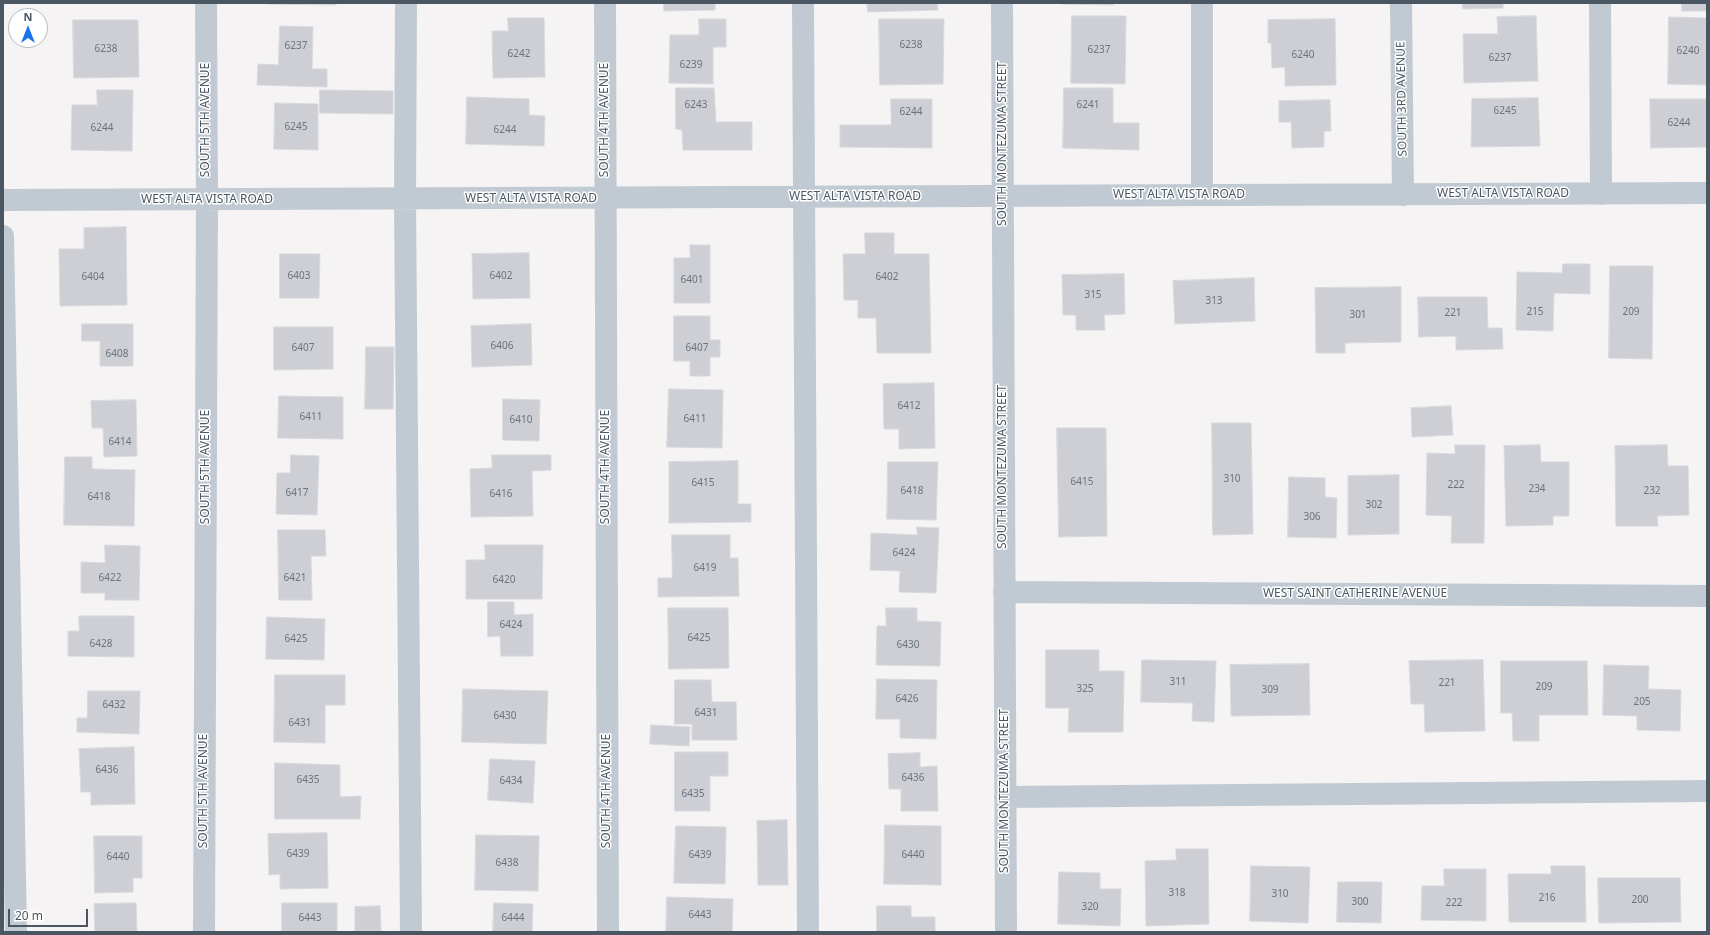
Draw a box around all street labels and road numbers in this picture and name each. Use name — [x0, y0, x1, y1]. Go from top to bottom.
street label: SOUTH 3RD AVENUE — [1394, 41, 1410, 157]
street label: SOUTH MONTEZUMA STREET — [996, 62, 1010, 226]
street label: SOUTH 5TH AVENUE — [199, 63, 213, 177]
street label: SOUTH 4TH AVENUE — [598, 63, 612, 177]
street label: WEST ALTA VISTA ROAD — [1437, 187, 1569, 201]
street label: WEST ALTA VISTA ROAD — [1113, 188, 1245, 202]
street label: WEST ALTA VISTA ROAD — [789, 190, 921, 204]
street label: WEST ALTA VISTA ROAD — [465, 192, 597, 206]
street label: WEST ALTA VISTA ROAD — [141, 193, 273, 207]
street label: SOUTH MONTEZUMA STREET — [996, 385, 1010, 549]
street label: SOUTH 5TH AVENUE — [199, 410, 213, 524]
street label: SOUTH 4TH AVENUE — [599, 410, 613, 524]
street label: WEST SAINT CATHERINE AVENUE — [1263, 587, 1447, 601]
street label: SOUTH MONTEZUMA STREET — [998, 709, 1012, 873]
street label: SOUTH 5TH AVENUE — [197, 734, 211, 848]
street label: SOUTH 4TH AVENUE — [600, 734, 614, 848]

